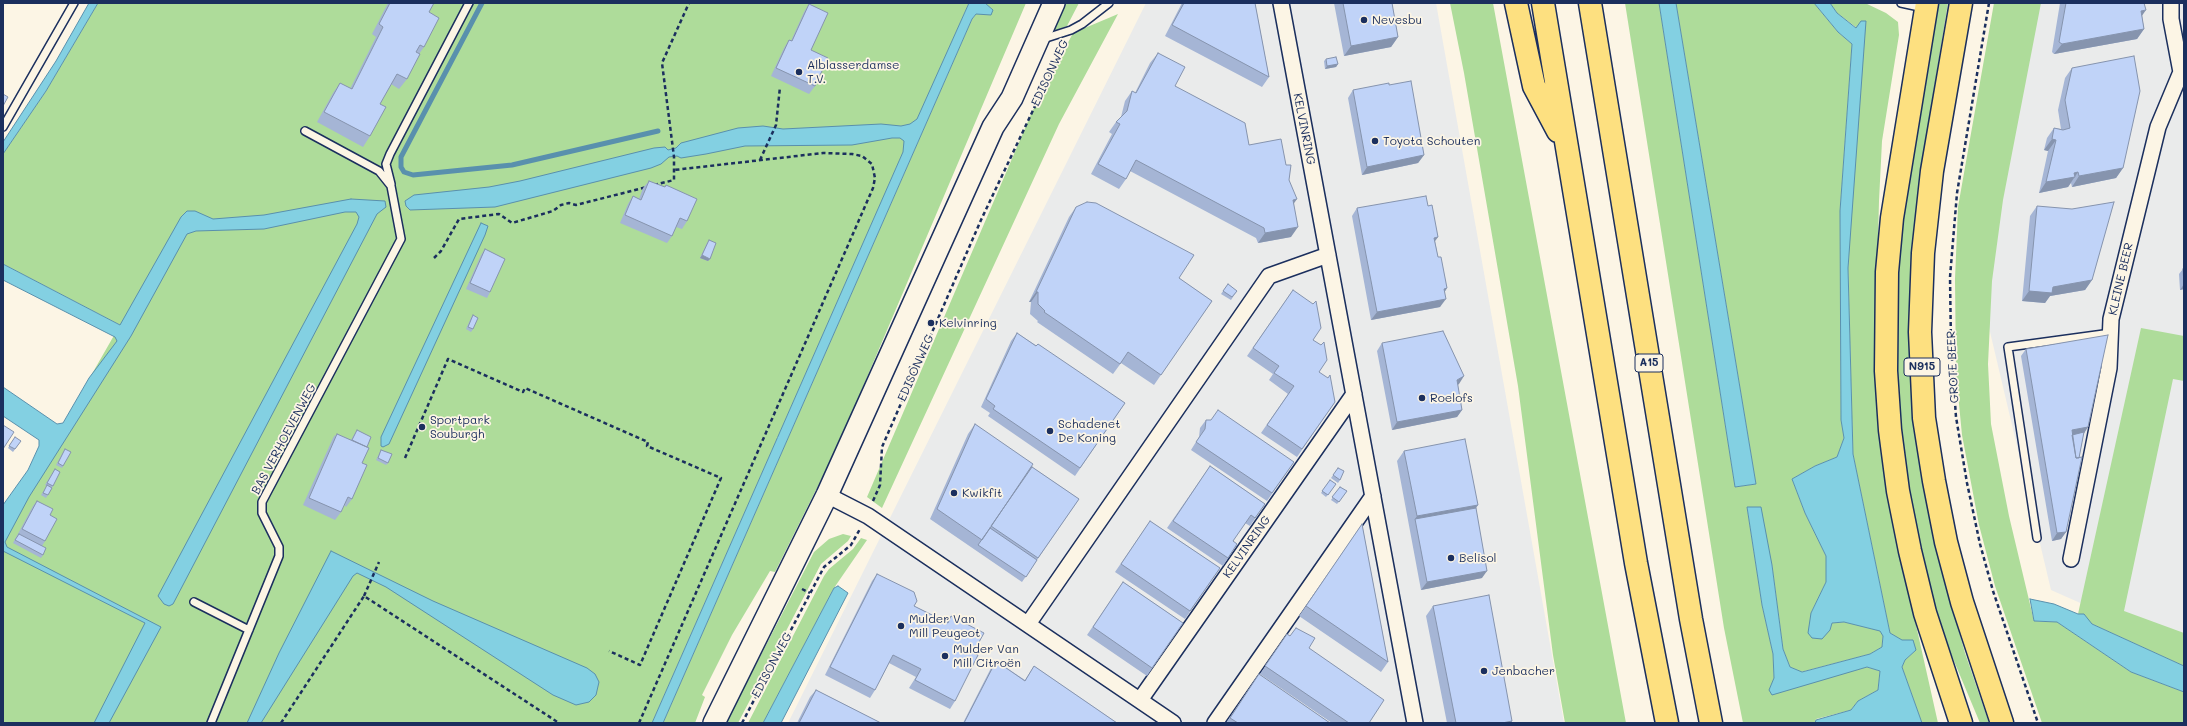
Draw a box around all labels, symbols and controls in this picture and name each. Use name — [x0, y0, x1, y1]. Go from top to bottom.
place label: Nevesbu — [1372, 13, 1422, 27]
marker: Nevesbu — [1359, 15, 1369, 25]
street label: EDISONWEG — [1028, 37, 1072, 109]
place label: Alblasserdamse T.V. — [807, 58, 899, 86]
marker: Alblasserdamse T.V. — [794, 67, 804, 77]
street label: KELVINRING — [1290, 92, 1318, 166]
place label: Toyota Schouten — [1383, 134, 1480, 148]
marker: Toyota Schouten — [1370, 136, 1380, 146]
street label: KLEINE BEER — [2106, 241, 2136, 317]
place label: Kelvinring — [939, 316, 997, 330]
marker: Kelvinring — [926, 318, 936, 328]
street label: GROTE BEER — [1944, 330, 1962, 404]
street label: EDISONWEG — [895, 332, 937, 404]
road number: A15 — [1635, 354, 1663, 372]
road number: N915 — [1904, 358, 1940, 376]
street label: BAS VERHOEVENWEG — [249, 381, 319, 497]
place label: Roelofs — [1430, 391, 1473, 405]
marker: Roelofs — [1417, 393, 1427, 403]
place label: Sportpark Souburgh — [430, 413, 490, 441]
place label: Schadenet De Koning — [1058, 417, 1120, 445]
marker: Sportpark Souburgh — [417, 422, 427, 432]
marker: Schadenet De Koning — [1045, 426, 1055, 436]
place label: Kwikfit — [962, 486, 1002, 500]
marker: Kwikfit — [949, 488, 959, 498]
street label: KELVINRING — [1220, 513, 1274, 581]
place label: Belisol — [1459, 551, 1497, 565]
marker: Belisol — [1446, 553, 1456, 563]
place label: Mulder Van Mill Peugeot — [909, 612, 980, 640]
marker: Mulder Van Mill Peugeot — [896, 621, 906, 631]
street label: EDISONWEG — [749, 630, 795, 700]
place label: Mulder Van Mill Citroën — [953, 642, 1021, 670]
marker: Mulder Van Mill Citroën — [940, 651, 950, 661]
place label: Jenbacher — [1492, 664, 1555, 678]
marker: Jenbacher — [1479, 666, 1489, 676]

